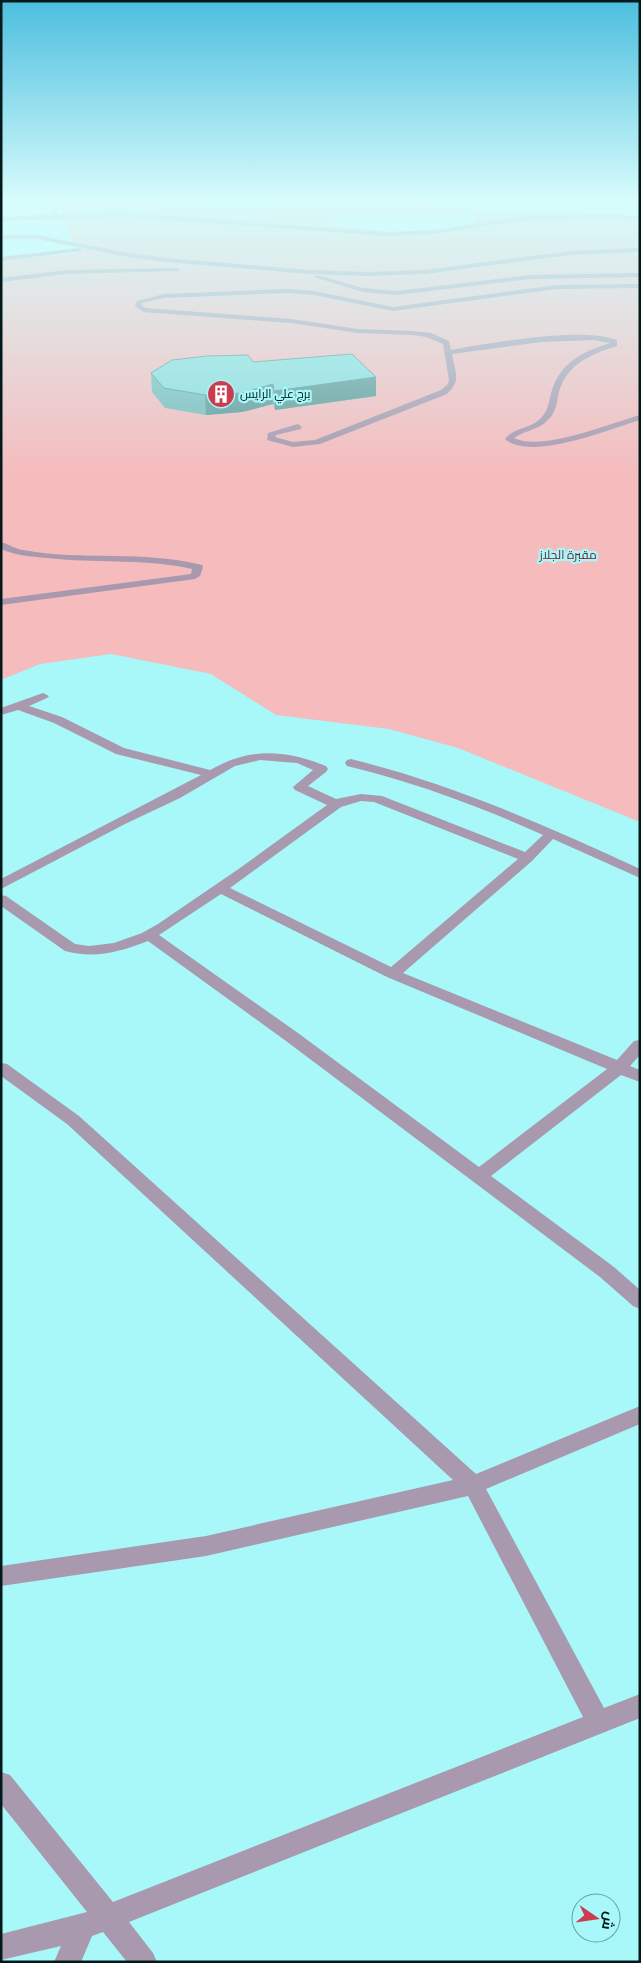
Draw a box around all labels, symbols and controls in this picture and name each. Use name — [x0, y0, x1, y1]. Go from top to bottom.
building icon: برج علي الرايس — [206, 379, 236, 409]
place label: برج علي الرايس — [240, 386, 310, 404]
park label: مقبرة الجلاز — [538, 547, 597, 562]
north arrow — [571, 1893, 621, 1943]
text: ش — [598, 1910, 619, 1932]

